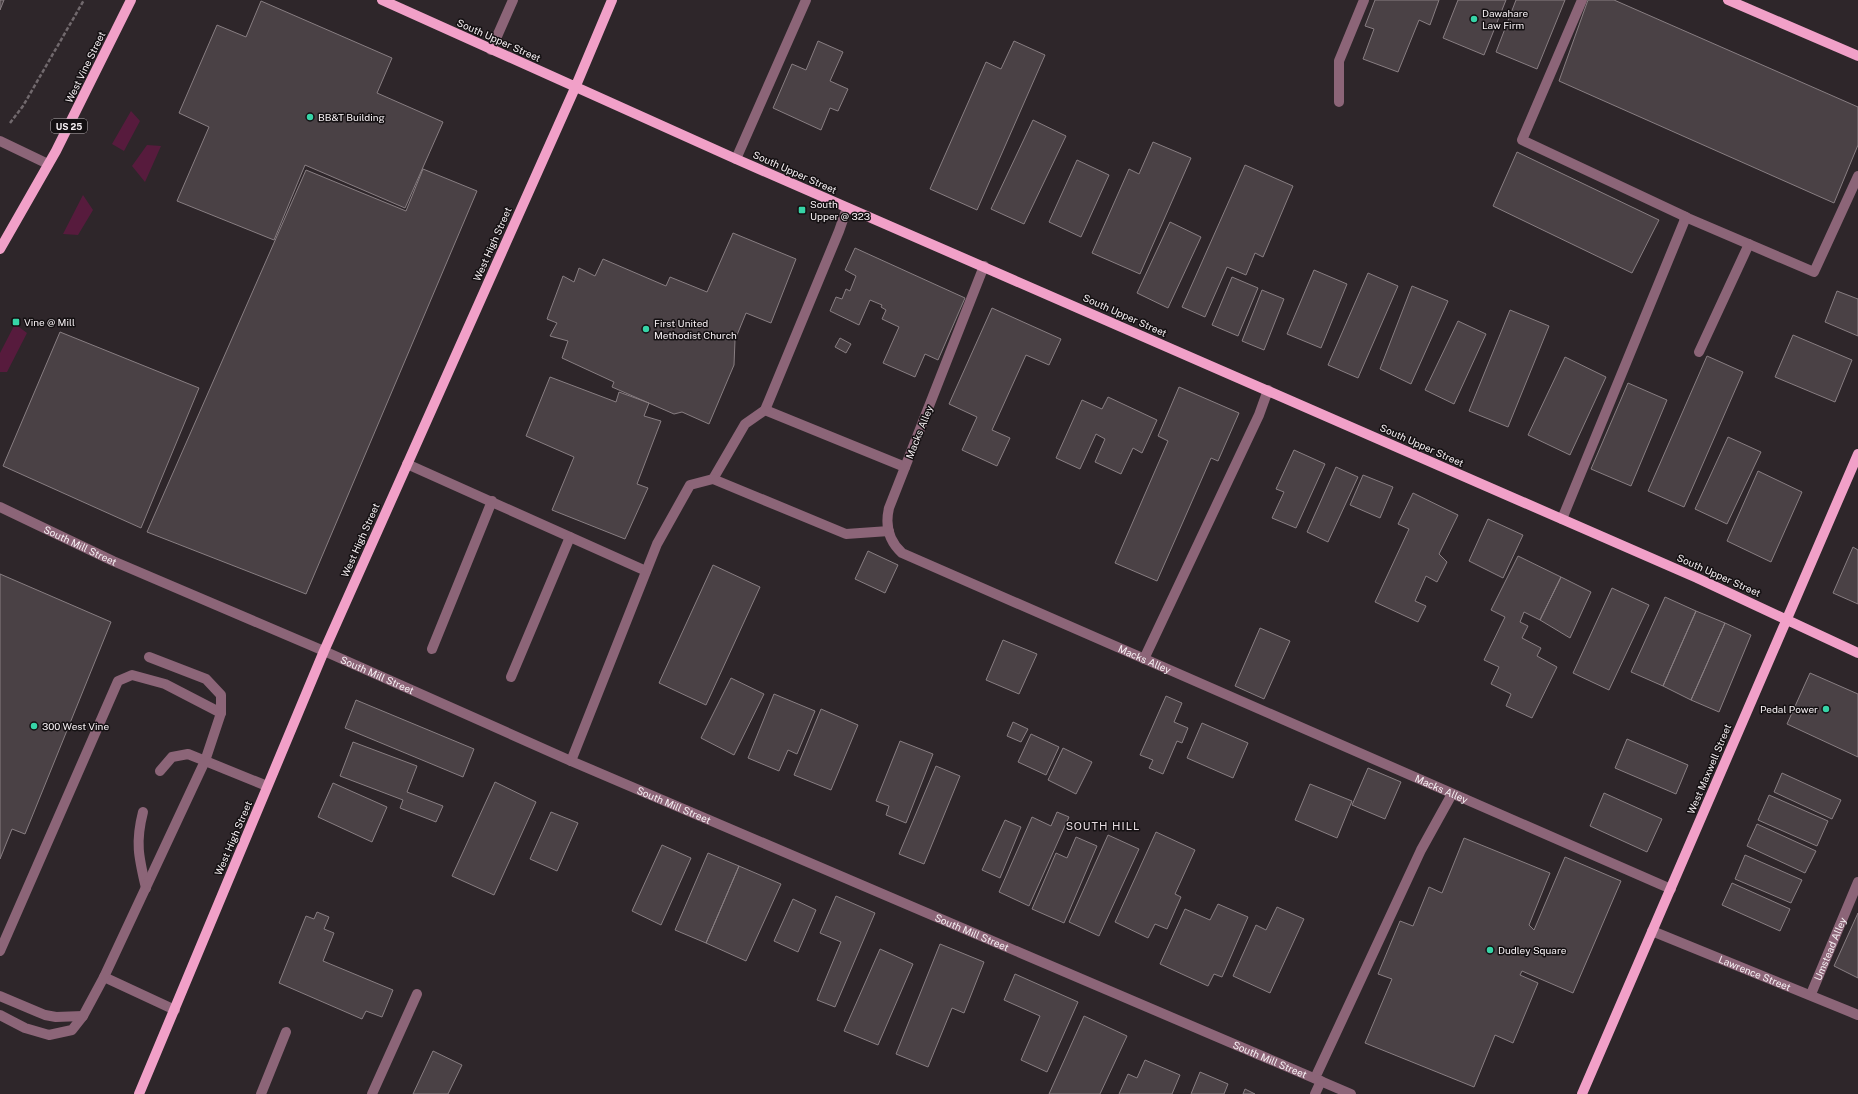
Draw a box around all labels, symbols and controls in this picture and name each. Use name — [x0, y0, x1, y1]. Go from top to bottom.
place label: Dawahare Law Firm — [1482, 7, 1529, 31]
marker: Dawahare Law Firm — [1469, 14, 1479, 24]
street label: South Upper Street — [455, 16, 543, 64]
street label: West Vine Street — [63, 29, 108, 105]
place label: BB&T Building — [318, 111, 385, 123]
marker: BB&T Building — [305, 112, 315, 122]
road number: US 25 — [51, 119, 87, 133]
street label: South Upper Street — [751, 148, 839, 196]
place label: South Upper @ 323 — [810, 198, 870, 222]
street label: West High Street — [470, 205, 514, 283]
marker: South Upper @ 323 — [797, 205, 807, 215]
street label: South Upper Street — [1081, 291, 1169, 339]
place label: Vine @ Mill — [24, 316, 75, 328]
marker: Vine @ Mill — [11, 317, 21, 327]
place label: First United Methodist Church — [654, 317, 737, 341]
marker: First United Methodist Church — [641, 324, 651, 334]
street label: Macks Alley — [903, 403, 935, 460]
street label: South Upper Street — [1378, 421, 1466, 469]
street label: West High Street — [338, 501, 382, 579]
street label: South Mill Street — [42, 523, 119, 568]
street label: South Upper Street — [1675, 551, 1763, 599]
street label: Macks Alley — [1116, 642, 1173, 676]
street label: South Mill Street — [339, 653, 416, 696]
place label: Pedal Power — [1760, 703, 1818, 715]
marker: Pedal Power — [1821, 704, 1831, 714]
place label: 300 West Vine — [42, 720, 109, 732]
marker: 300 West Vine — [29, 721, 39, 731]
street label: West Maxwell Street — [1685, 722, 1733, 816]
street label: Macks Alley — [1413, 772, 1470, 806]
street label: South Mill Street — [635, 784, 713, 826]
street label: West High Street — [212, 799, 254, 877]
district label: SOUTH HILL — [1066, 820, 1140, 832]
street label: South Mill Street — [933, 911, 1011, 953]
street label: Umstead Alley — [1811, 915, 1849, 982]
place label: Dudley Square — [1498, 944, 1567, 956]
marker: Dudley Square — [1485, 945, 1495, 955]
street label: Lawrence Street — [1717, 953, 1793, 993]
street label: South Mill Street — [1231, 1038, 1309, 1081]

